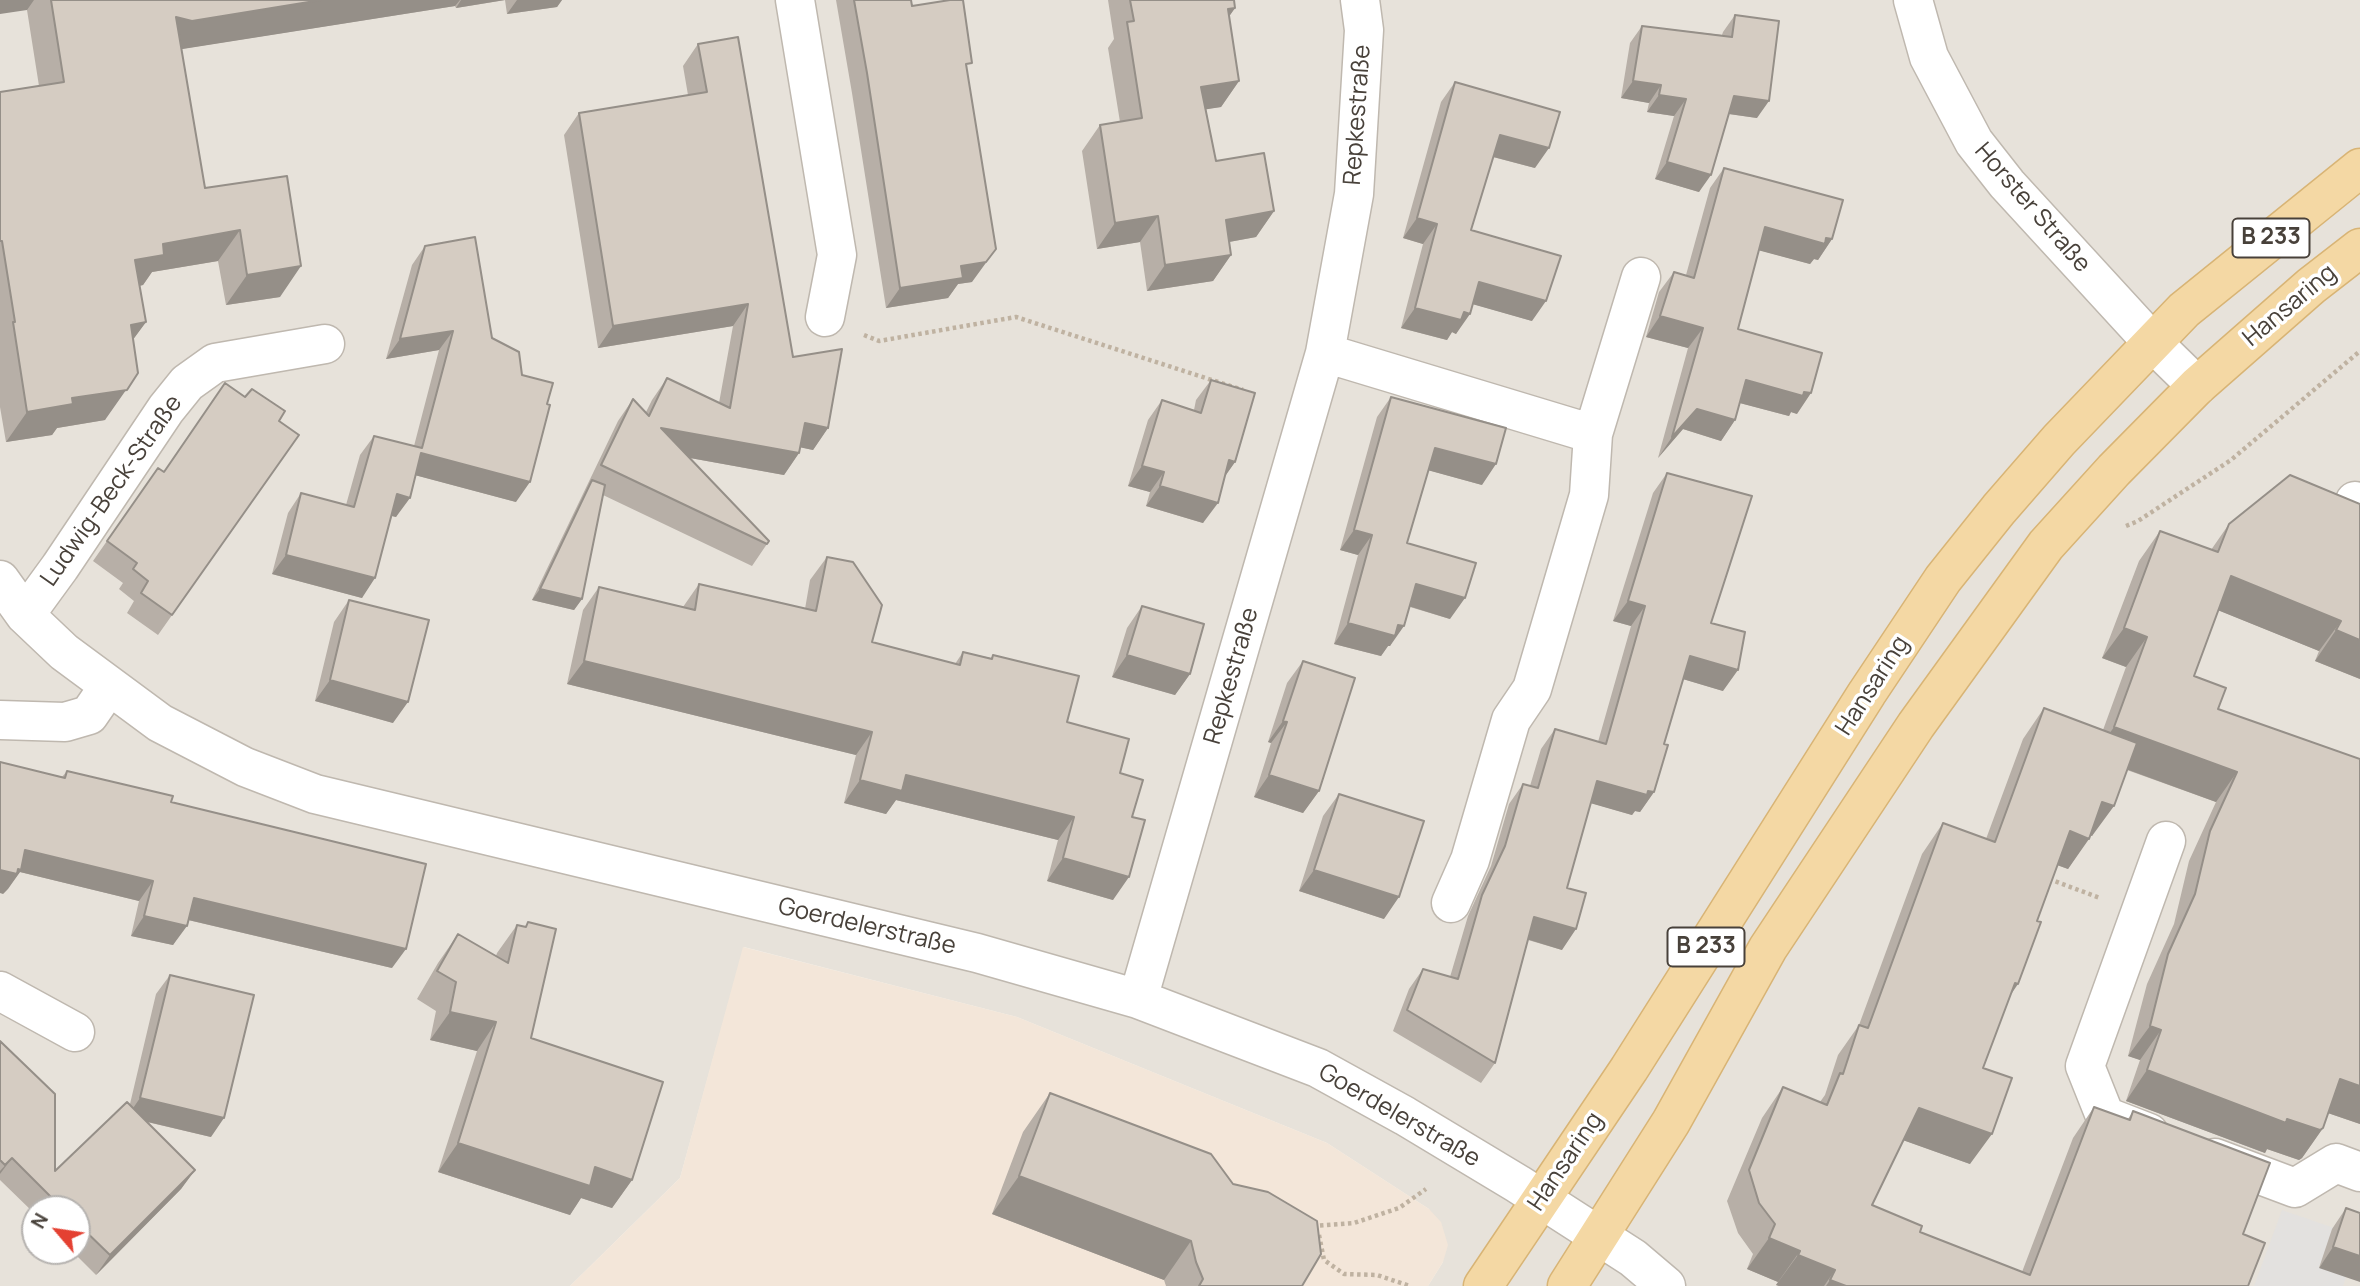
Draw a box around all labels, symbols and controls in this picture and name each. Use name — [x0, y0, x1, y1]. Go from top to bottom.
street label: Repkestraße — [1339, 44, 1377, 186]
street label: Horster Straße — [1968, 137, 2096, 279]
road number: B 233 — [2232, 218, 2310, 258]
street label: Hansaring — [2238, 259, 2342, 353]
street label: Ludwig-Beck-Straße — [35, 390, 189, 592]
street label: Repkestraße — [1199, 604, 1265, 748]
street label: Hansaring — [1830, 631, 1916, 741]
street label: Goerdelerstraße — [775, 893, 959, 961]
road number: B 233 — [1668, 928, 1744, 966]
street label: Goerdelerstraße — [1313, 1058, 1485, 1174]
street label: Hansaring — [1523, 1107, 1609, 1217]
north arrow — [21, 1195, 91, 1265]
text: N — [25, 1209, 54, 1233]

